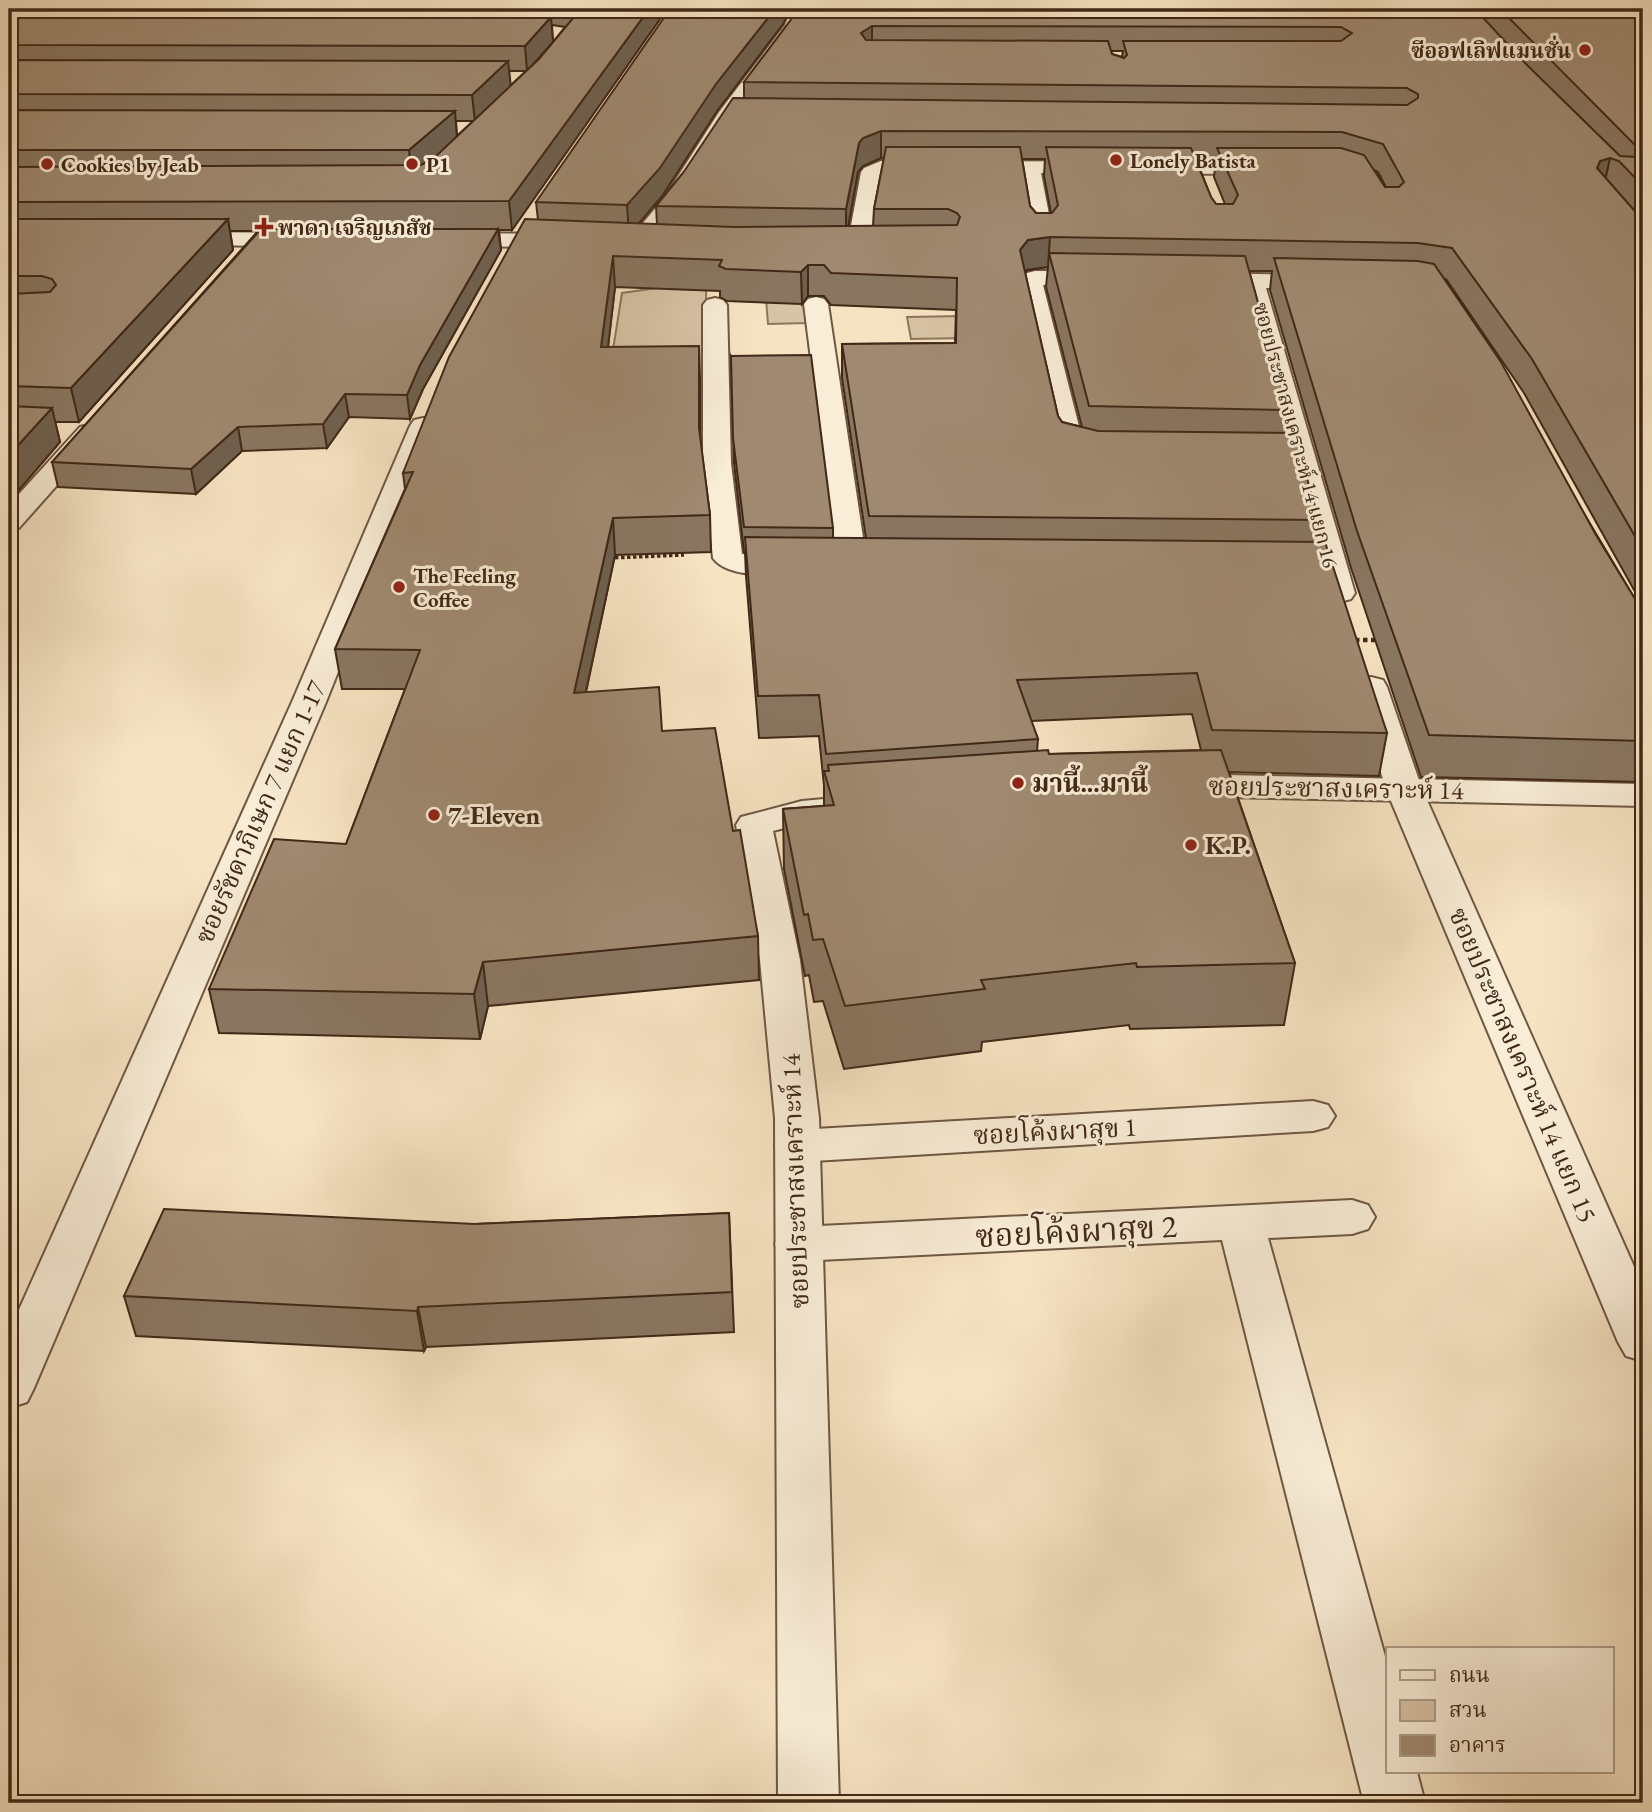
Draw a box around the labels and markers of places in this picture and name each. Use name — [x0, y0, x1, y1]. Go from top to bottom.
place label: ซีออฟเลิฟแมนชั่น — [1411, 35, 1571, 64]
marker: ซีออฟเลิฟแมนชั่น — [1577, 42, 1593, 58]
place label: Lonely Batista — [1130, 147, 1257, 174]
place label: Cookies by Jeab — [61, 151, 199, 178]
place label: P1 — [426, 151, 450, 178]
marker: Lonely Batista — [1108, 152, 1124, 168]
marker: Cookies by Jeab — [39, 156, 55, 172]
marker: P1 — [404, 156, 420, 172]
place label: พาดา เจริญเภสัช — [278, 214, 432, 241]
marker: พาดา เจริญเภสัช — [256, 219, 272, 235]
place label: The Feeling Coffee — [413, 562, 516, 613]
marker: The Feeling Coffee — [391, 579, 407, 595]
place label: มานี้...มานี้ — [1032, 764, 1149, 800]
marker: มานี้...มานี้ — [1010, 775, 1026, 791]
place label: 7-Eleven — [448, 798, 540, 832]
marker: 7-Eleven — [426, 807, 442, 823]
place label: K.P. — [1205, 828, 1251, 862]
marker: K.P. — [1183, 837, 1199, 853]

